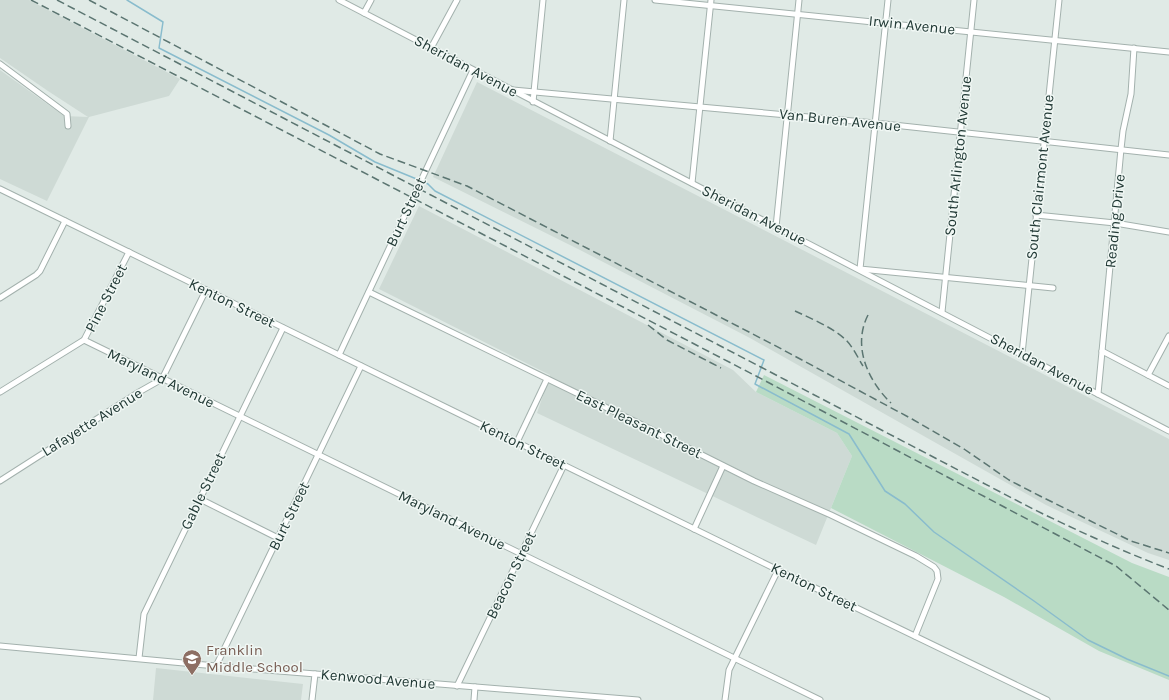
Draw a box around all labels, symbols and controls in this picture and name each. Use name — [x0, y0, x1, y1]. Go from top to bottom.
street label: Irwin Avenue — [868, 12, 956, 38]
street label: Sheridan Avenue — [411, 31, 521, 101]
street label: South Arlington Avenue — [941, 75, 975, 237]
street label: South Clairmont Avenue — [1022, 94, 1058, 260]
street label: Van Buren Avenue — [778, 105, 902, 135]
street label: Reading Drive — [1101, 173, 1129, 269]
street label: Burt Street — [382, 174, 430, 249]
street label: Sheridan Avenue — [699, 181, 809, 249]
street label: Pine Street — [81, 261, 131, 335]
street label: Kenton Street — [186, 274, 278, 332]
street label: Sheridan Avenue — [987, 329, 1097, 399]
street label: Maryland Avenue — [105, 344, 217, 412]
street label: Lafayette Avenue — [38, 384, 146, 460]
street label: East Pleasant Street — [573, 386, 705, 462]
street label: Kenton Street — [477, 416, 569, 474]
street label: Gable Street — [177, 449, 230, 532]
street label: Burt Street — [265, 478, 314, 553]
street label: Maryland Avenue — [396, 486, 508, 554]
street label: Beacon Street — [482, 528, 540, 622]
street label: Kenton Street — [768, 558, 860, 616]
place label: Franklin Middle School — [206, 641, 303, 676]
school or university icon: Franklin Middle School — [181, 648, 203, 676]
street label: Kenwood Avenue — [320, 665, 436, 693]

